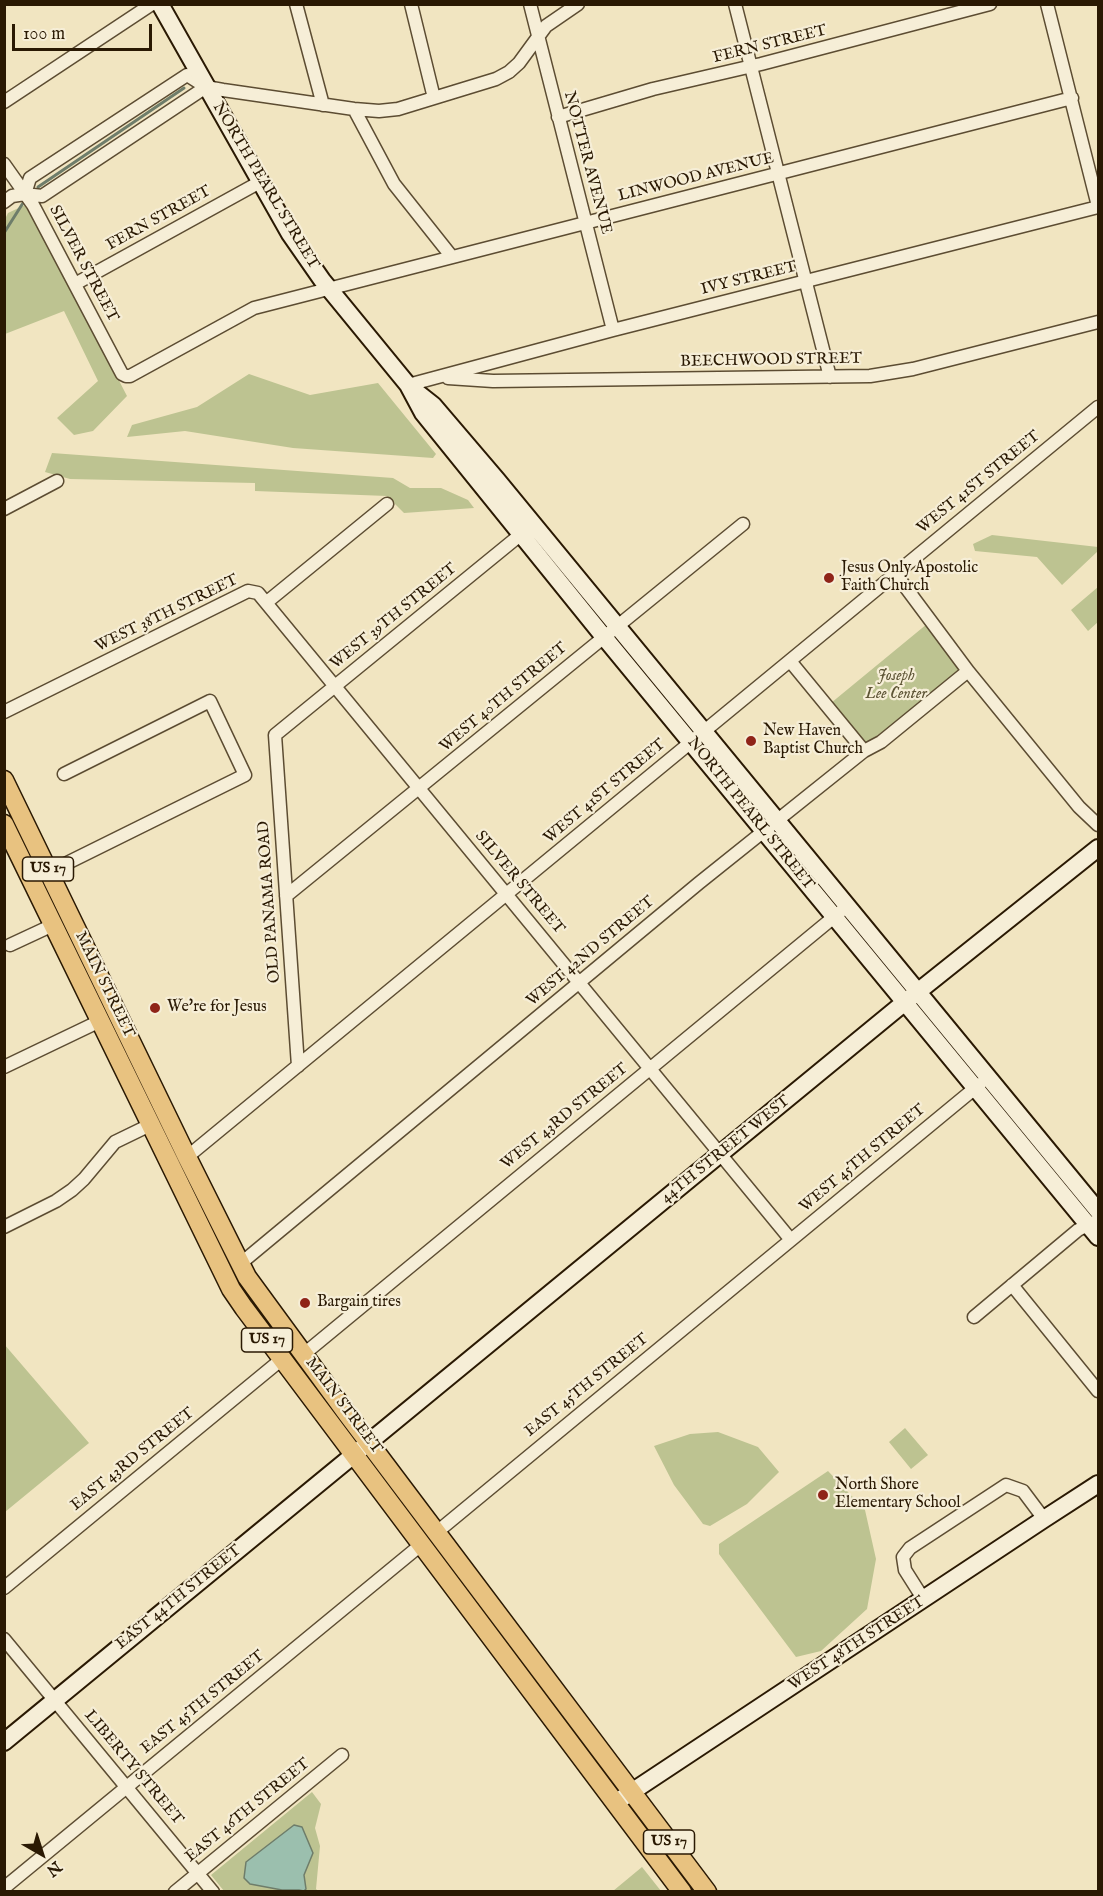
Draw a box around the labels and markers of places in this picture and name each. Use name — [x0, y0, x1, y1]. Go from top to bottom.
place label: Jesus Only Apostolic Faith Church — [841, 559, 978, 597]
marker: Jesus Only Apostolic Faith Church — [822, 571, 836, 585]
place label: New Haven Baptist Church — [763, 722, 863, 760]
marker: New Haven Baptist Church — [744, 734, 758, 748]
place label: We're for Jesus — [167, 998, 267, 1018]
marker: We're for Jesus — [148, 1001, 162, 1015]
place label: Bargain tires — [317, 1293, 401, 1313]
marker: Bargain tires — [298, 1296, 312, 1310]
place label: North Shore Elementary School — [835, 1476, 961, 1514]
marker: North Shore Elementary School — [816, 1488, 830, 1502]

